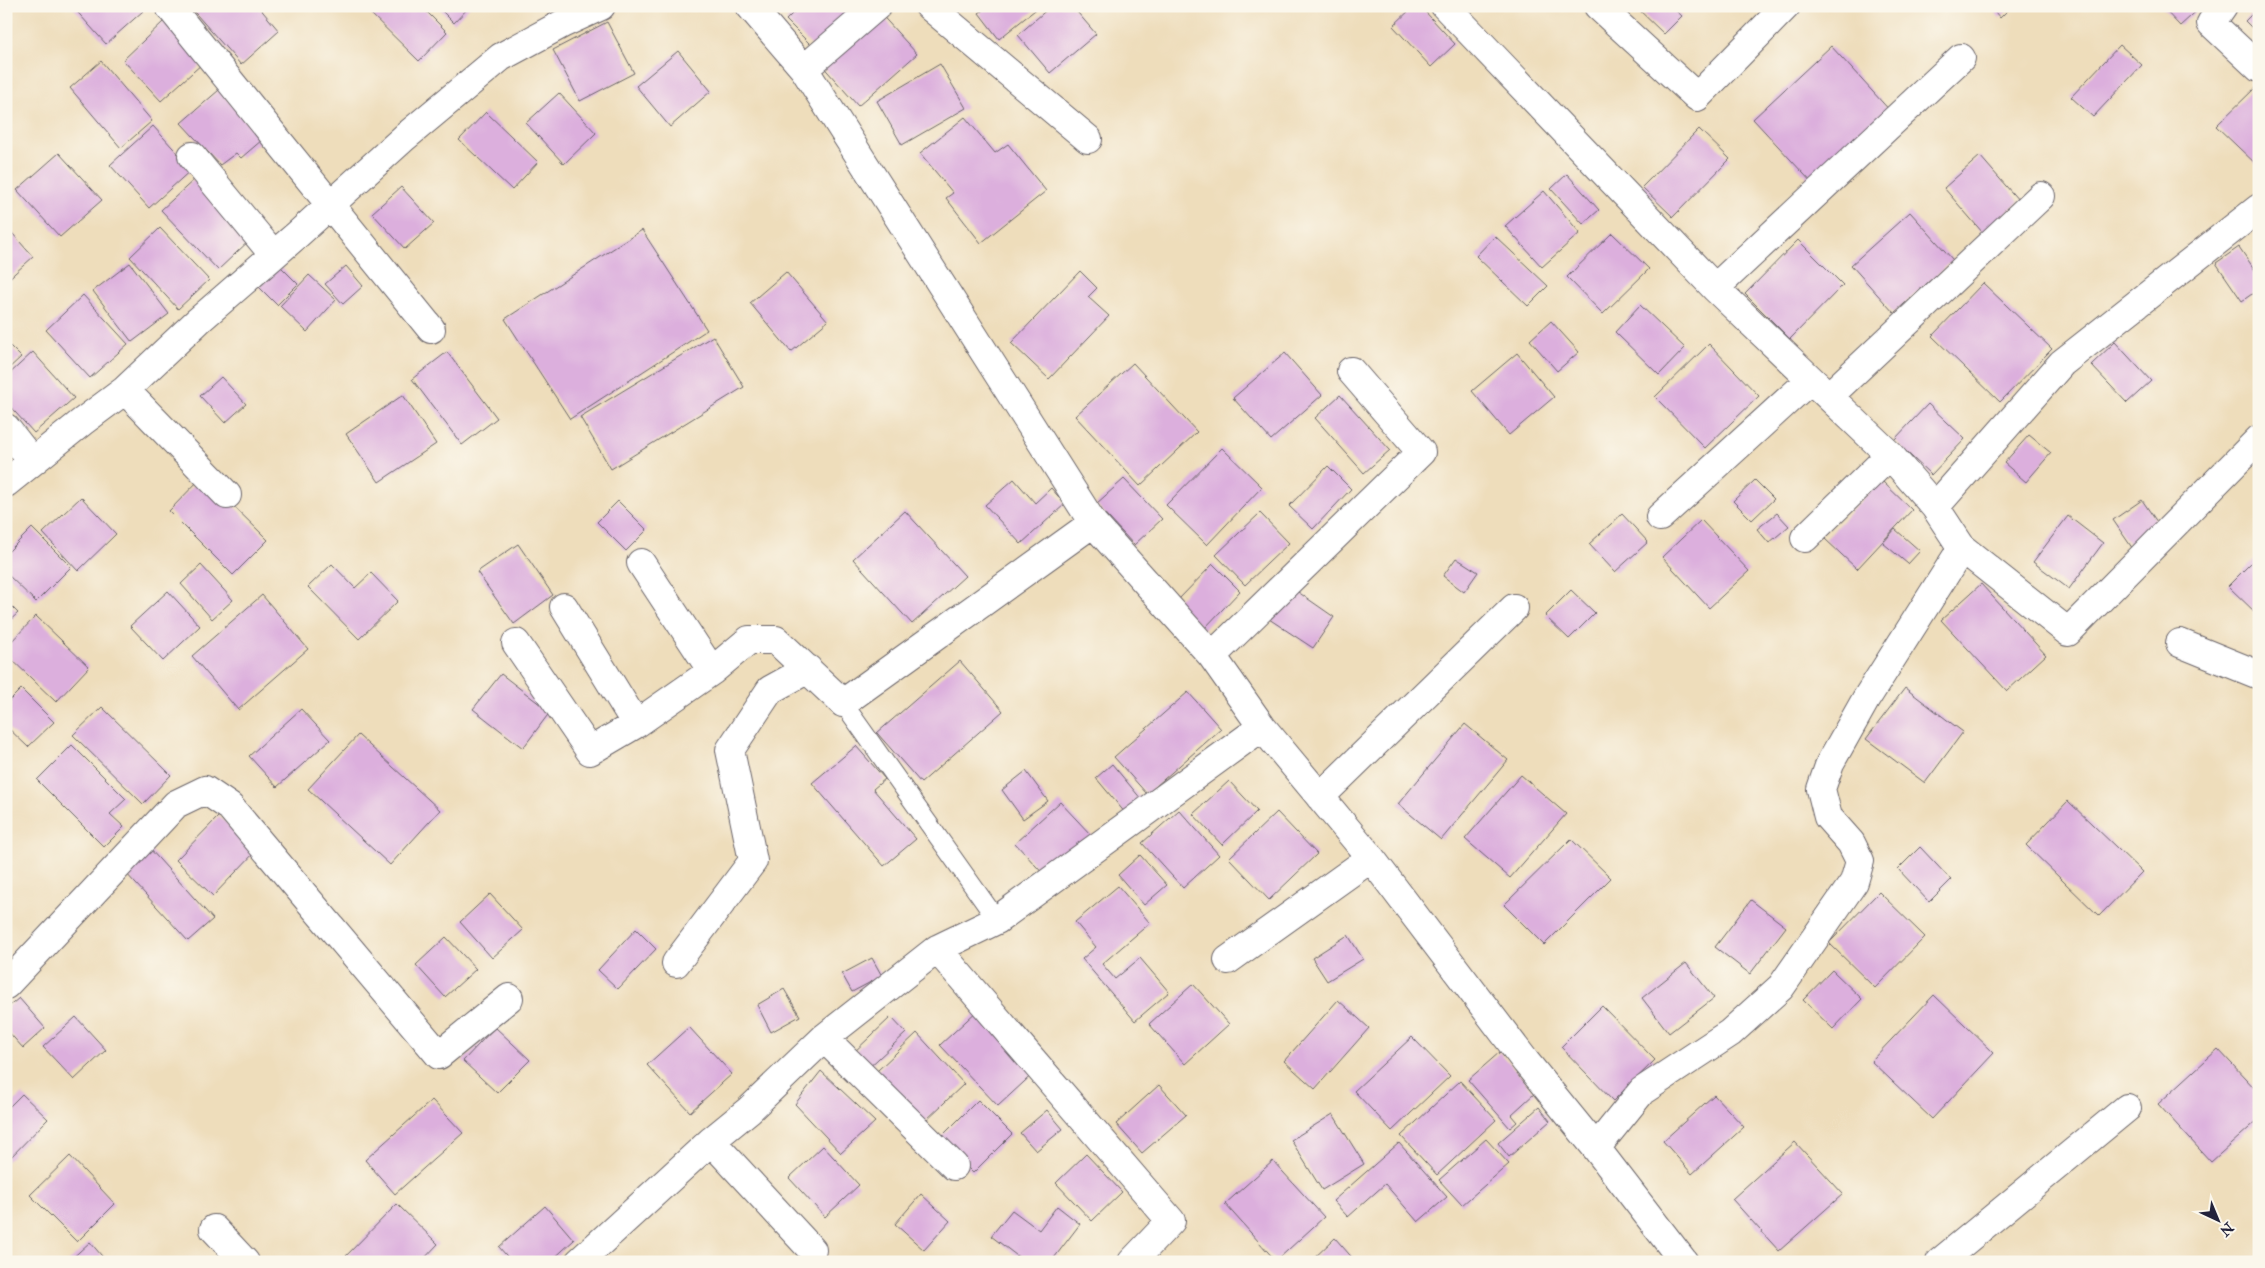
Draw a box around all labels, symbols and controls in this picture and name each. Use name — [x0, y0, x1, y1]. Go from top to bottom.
north arrow — [2192, 1196, 2242, 1246]
text: N — [2216, 1218, 2238, 1240]

